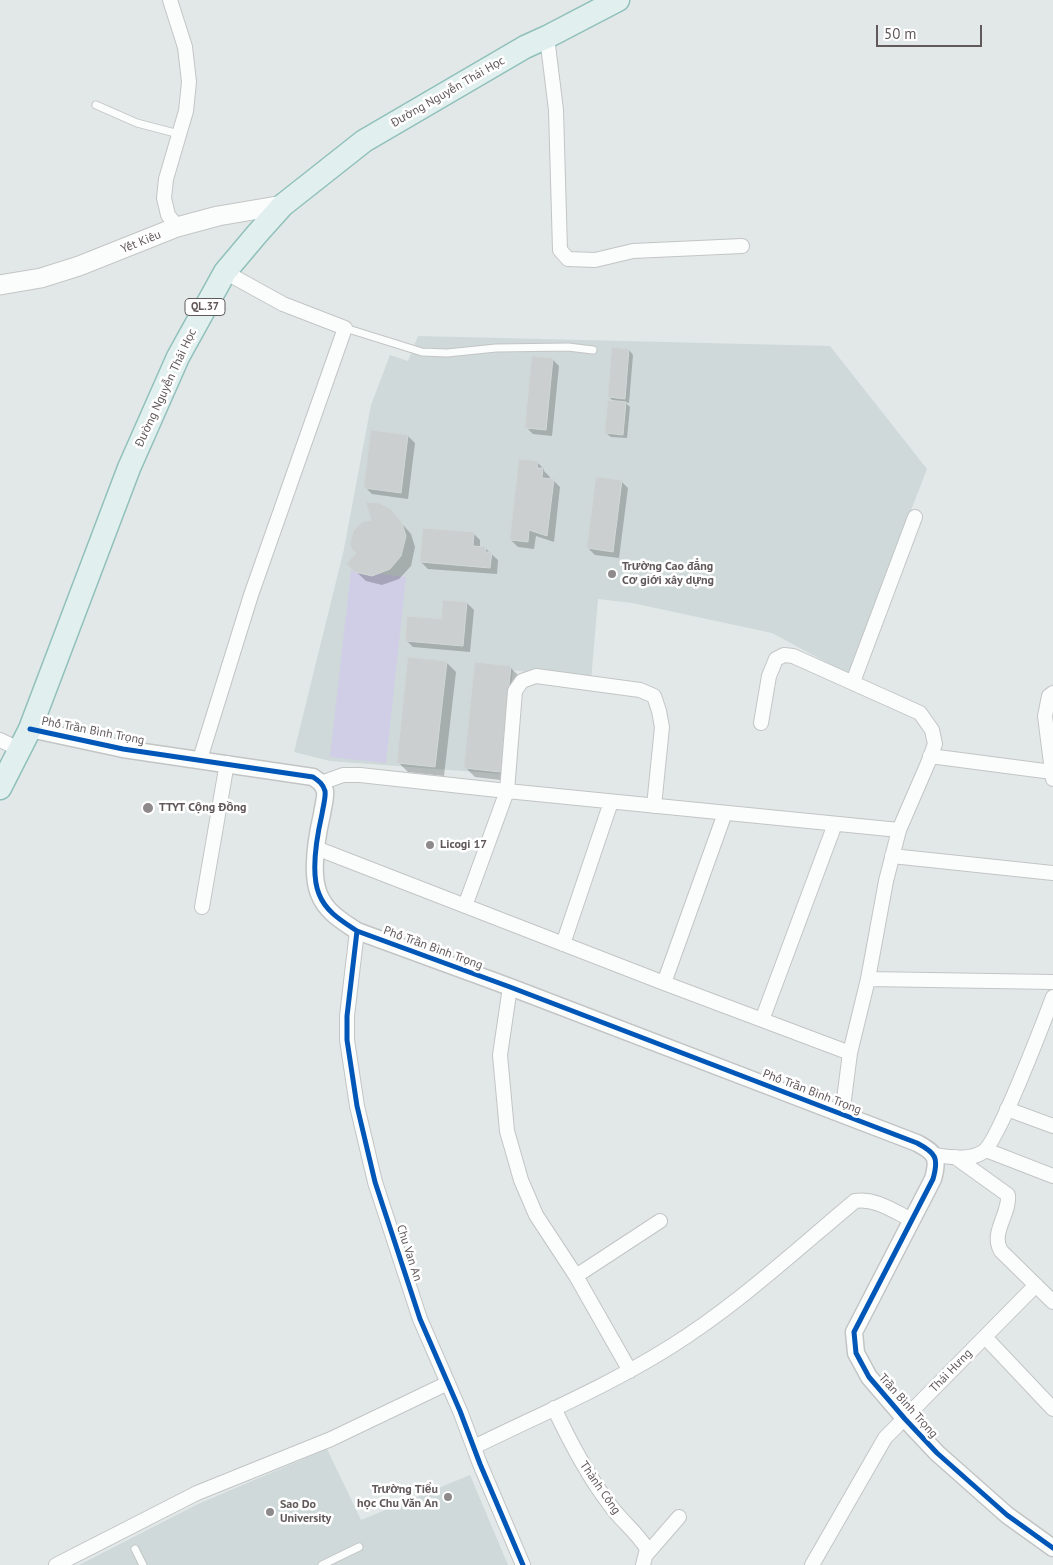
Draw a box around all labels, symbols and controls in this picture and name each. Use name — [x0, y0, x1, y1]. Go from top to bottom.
scale bar — [878, 15, 984, 47]
text: 50 m — [884, 24, 917, 43]
street label: Đường Nguyễn Thái Học — [389, 54, 507, 130]
street label: Yết Kiêu — [119, 227, 163, 257]
road number: QL.37 — [185, 298, 225, 316]
street label: Đường Nguyễn Thái Học — [132, 327, 200, 449]
place label: Trường Cao đẳng Cơ giới xây dựng — [622, 560, 714, 588]
marker: Trường Cao đẳng Cơ giới xây dựng — [606, 568, 618, 580]
street label: Phố Trần Bình Trọng — [40, 714, 146, 748]
marker: TTYT Cộng Đồng — [141, 801, 155, 815]
place label: TTYT Cộng Đồng — [159, 801, 247, 815]
place label: Licogi 17 — [440, 838, 487, 852]
marker: Licogi 17 — [424, 839, 436, 851]
street label: Phố Trần Bình Trọng — [381, 923, 485, 973]
street label: Phố Trần Bình Trọng — [761, 1067, 863, 1117]
street label: Chu Van An — [393, 1223, 425, 1283]
street label: Thái Hưng — [927, 1346, 975, 1396]
street label: Trần Bình Trọng — [875, 1371, 941, 1441]
street label: Thành Công — [576, 1459, 624, 1517]
place label: Trường Tiểu học Chu Văn An — [357, 1483, 438, 1511]
marker: Trường Tiểu học Chu Văn An — [442, 1491, 454, 1503]
place label: Sao Do University — [280, 1498, 331, 1526]
marker: Sao Do University — [264, 1506, 276, 1518]

